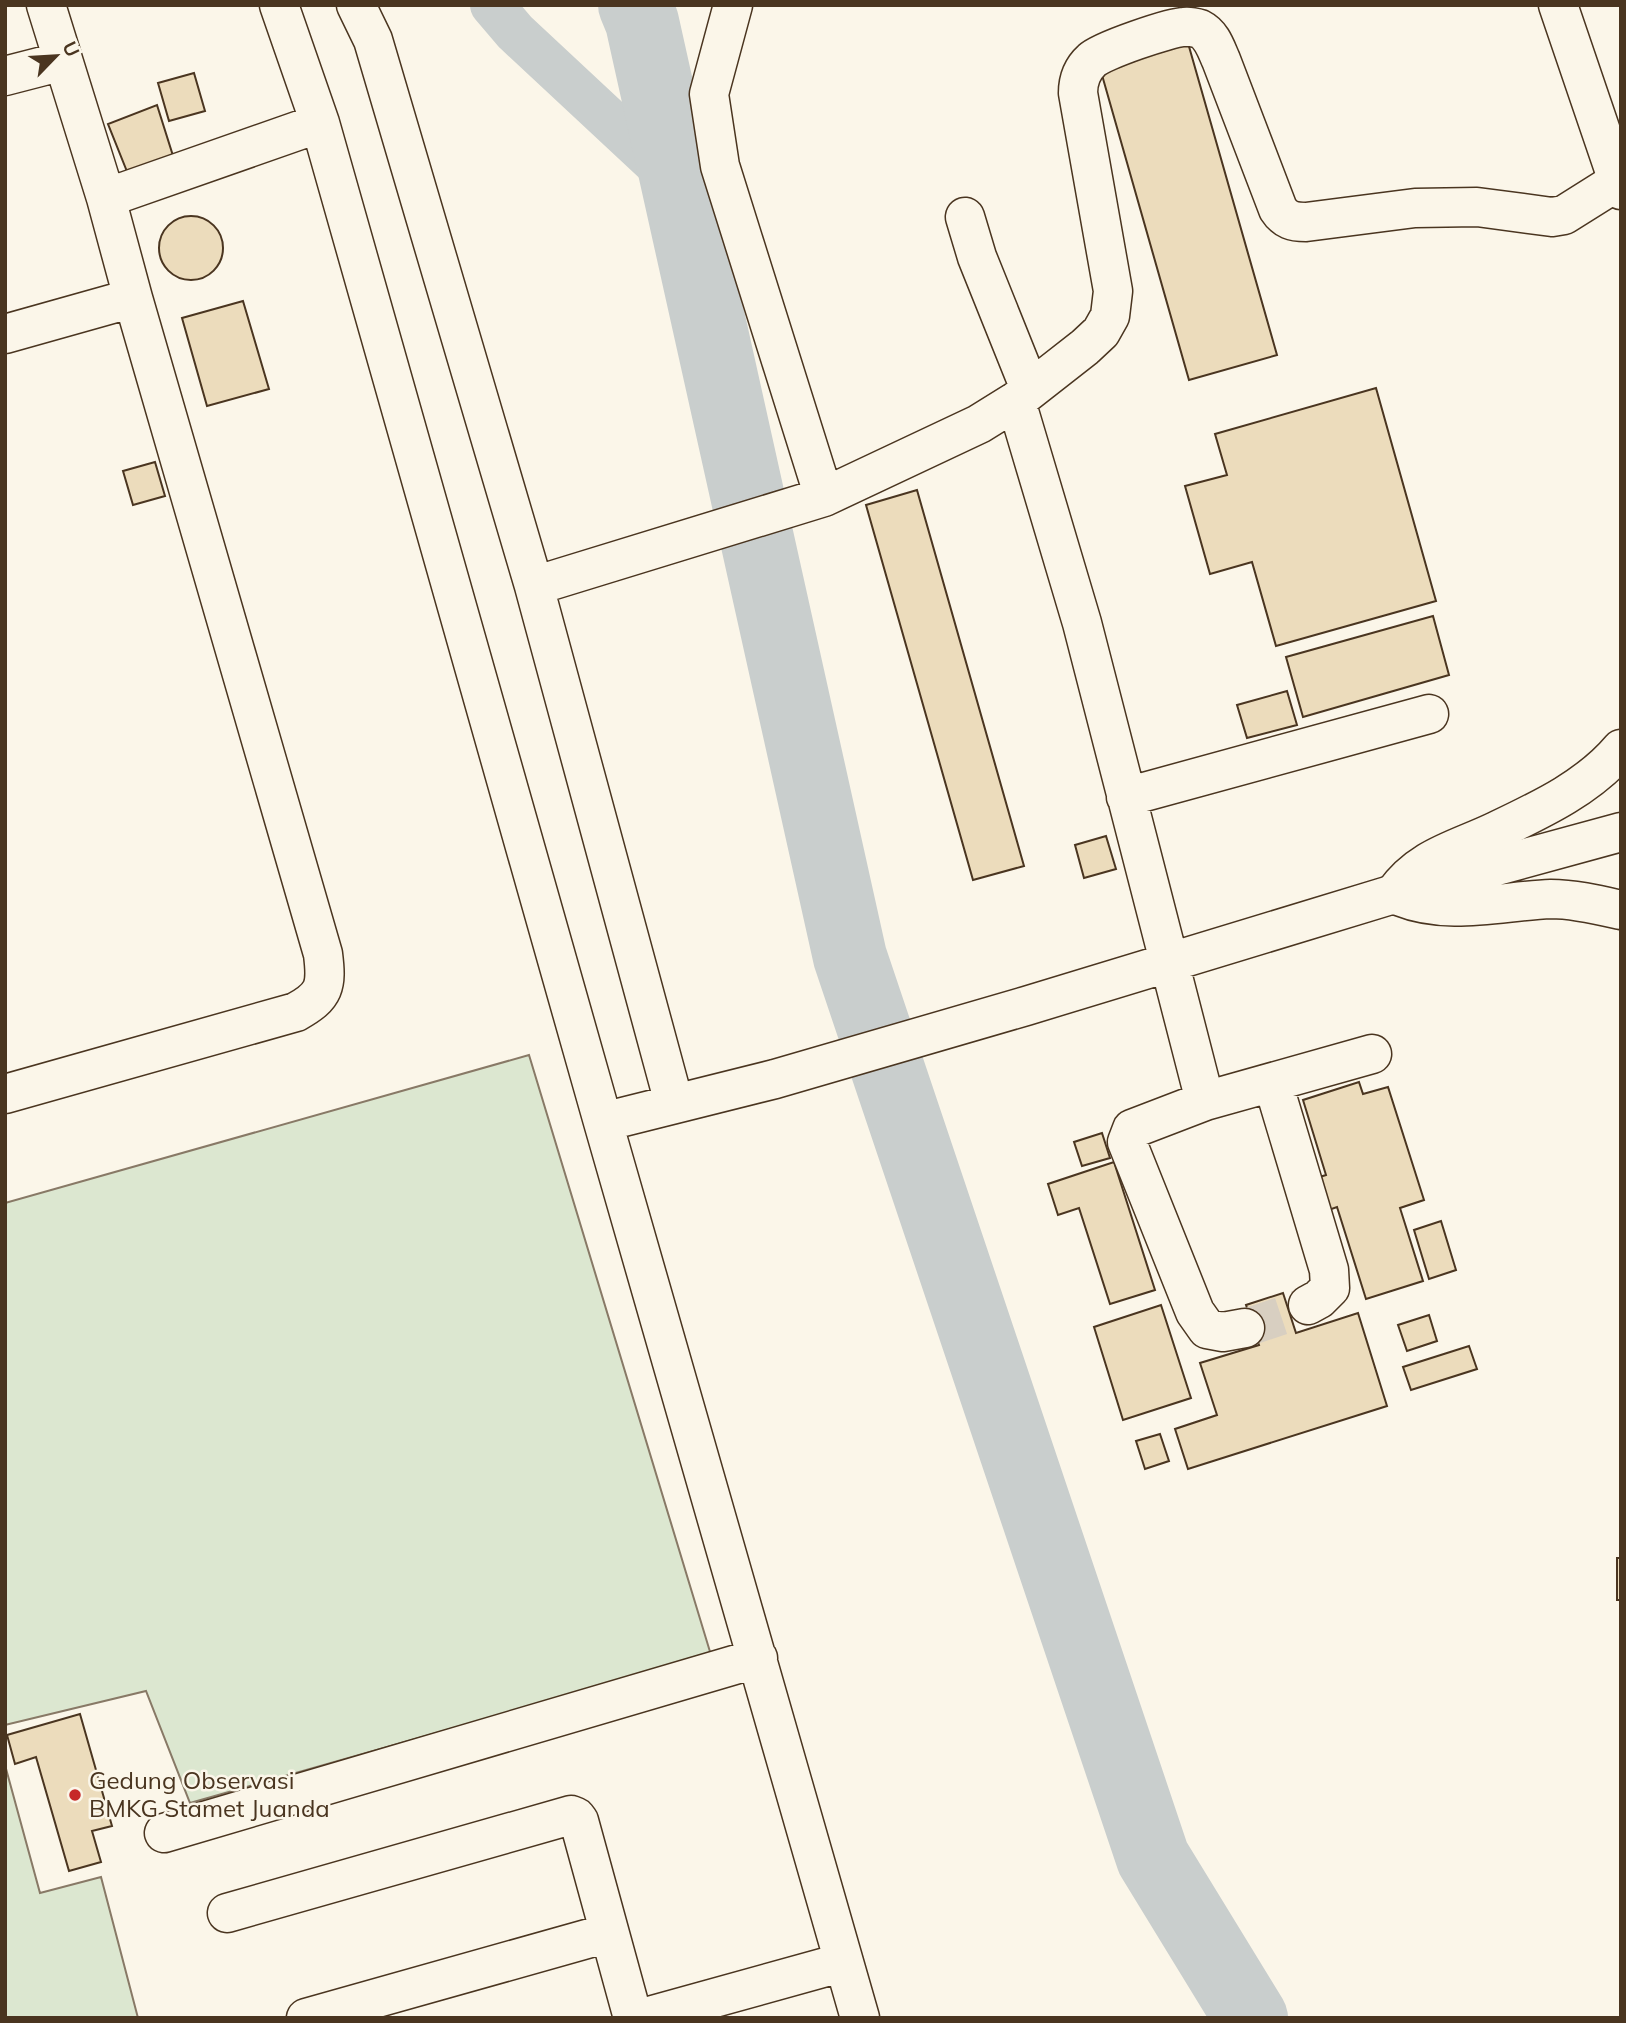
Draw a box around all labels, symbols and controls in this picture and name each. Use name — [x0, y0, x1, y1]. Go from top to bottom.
north arrow — [21, 21, 91, 91]
text: U — [58, 37, 85, 60]
place label: Gedung Observasi BMKG Stamet Juanda — [89, 1765, 330, 1823]
marker: Gedung Observasi BMKG Stamet Juanda — [67, 1787, 83, 1803]

